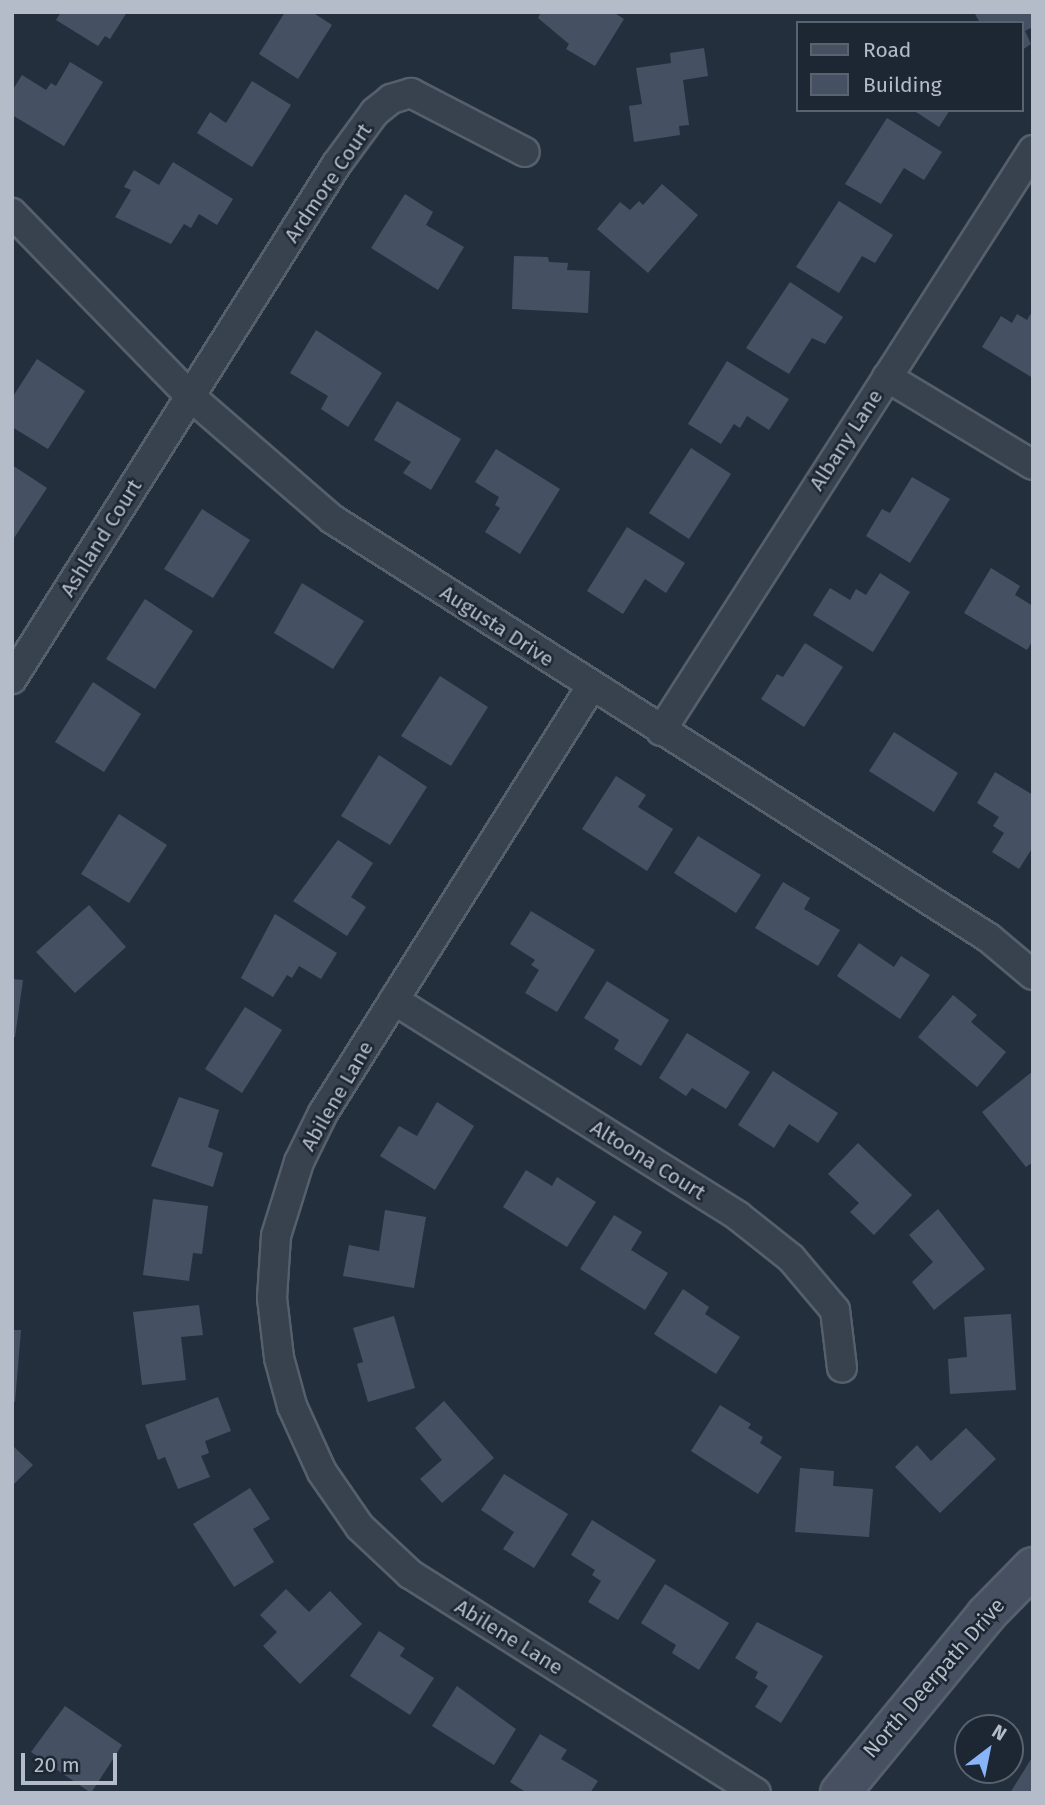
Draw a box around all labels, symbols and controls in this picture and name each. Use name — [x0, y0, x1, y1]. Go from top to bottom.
legend — [796, 21, 1024, 112]
text: Road — [863, 37, 911, 63]
text: Building — [863, 72, 942, 98]
street label: Ardmore Court — [279, 119, 377, 247]
street label: Albany Lane — [804, 385, 888, 495]
street label: Ashland Court — [55, 475, 147, 601]
street label: Augusta Drive — [435, 580, 559, 672]
street label: Abilene Lane — [295, 1037, 379, 1155]
street label: Altoona Court — [586, 1115, 710, 1205]
street label: North Deerpath Drive — [858, 1593, 1010, 1763]
street label: Abilene Lane — [450, 1594, 568, 1680]
north arrow — [954, 1714, 1024, 1784]
scale bar — [24, 1738, 121, 1782]
text: 20 m — [34, 1752, 80, 1778]

